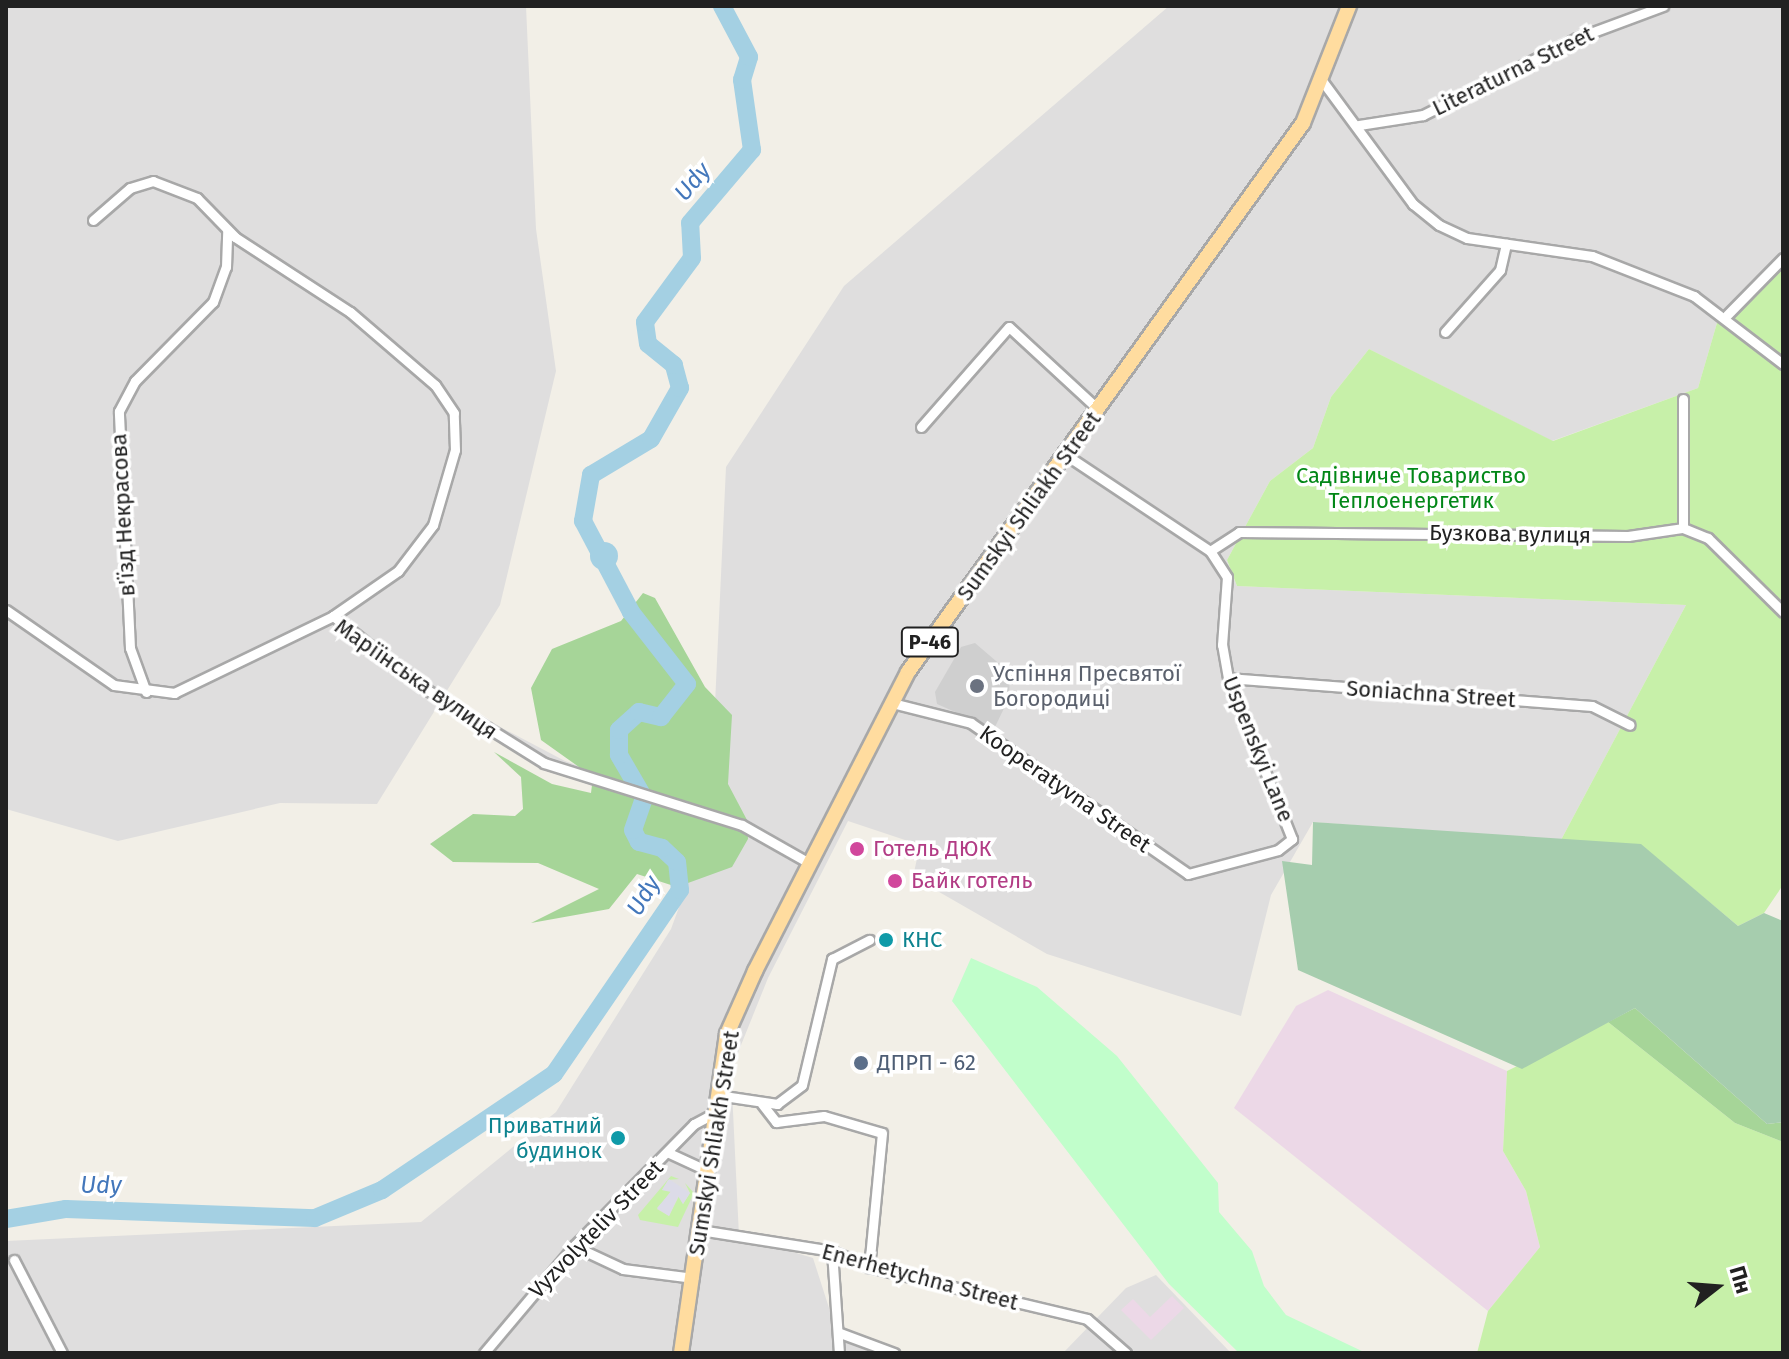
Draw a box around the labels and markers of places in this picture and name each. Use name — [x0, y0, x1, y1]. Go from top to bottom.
place label: Успіння Пресвятої Богородиці — [993, 660, 1181, 712]
marker: Успіння Пресвятої Богородиці — [968, 677, 986, 695]
place label: Готель ДЮК — [873, 836, 991, 862]
marker: Готель ДЮК — [848, 840, 866, 858]
place label: Байк готель — [911, 868, 1033, 894]
marker: Байк готель — [886, 872, 904, 890]
place label: КНС — [902, 927, 942, 953]
marker: КНС — [877, 931, 895, 949]
place label: ДПРП - 62 — [877, 1050, 976, 1076]
marker: ДПРП - 62 — [852, 1054, 870, 1072]
place label: Приватний будинок — [488, 1112, 602, 1164]
marker: Приватний будинок — [609, 1129, 627, 1147]

